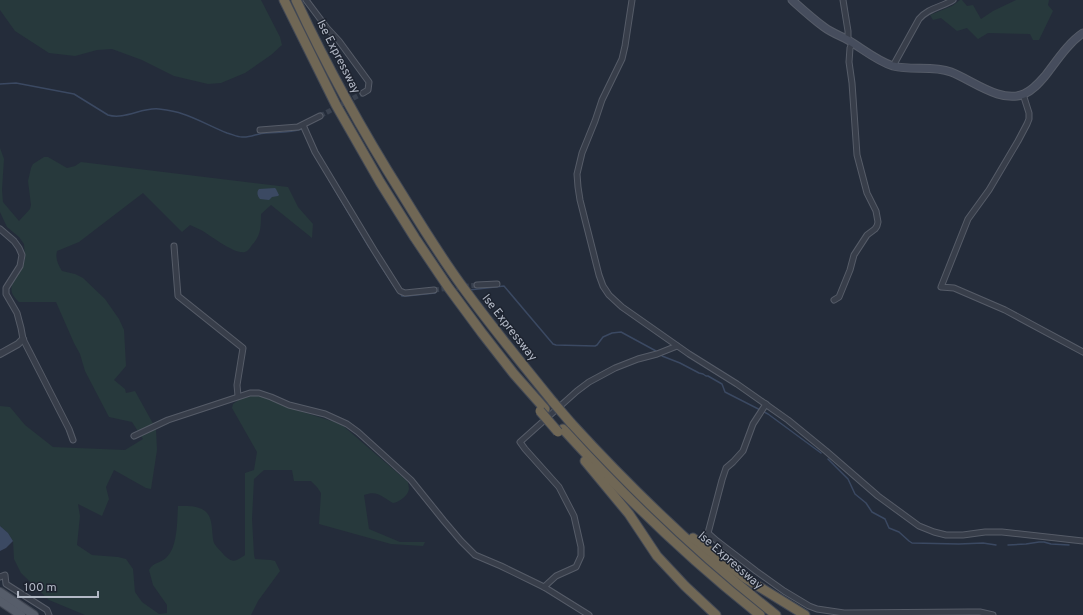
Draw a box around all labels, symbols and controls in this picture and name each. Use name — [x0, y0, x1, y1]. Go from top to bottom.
street label: Ise Expressway — [312, 17, 364, 97]
street label: Ise Expressway — [478, 291, 540, 365]
street label: Ise Expressway — [694, 528, 766, 594]
scale bar — [18, 573, 98, 599]
text: 100 m — [24, 580, 57, 596]

